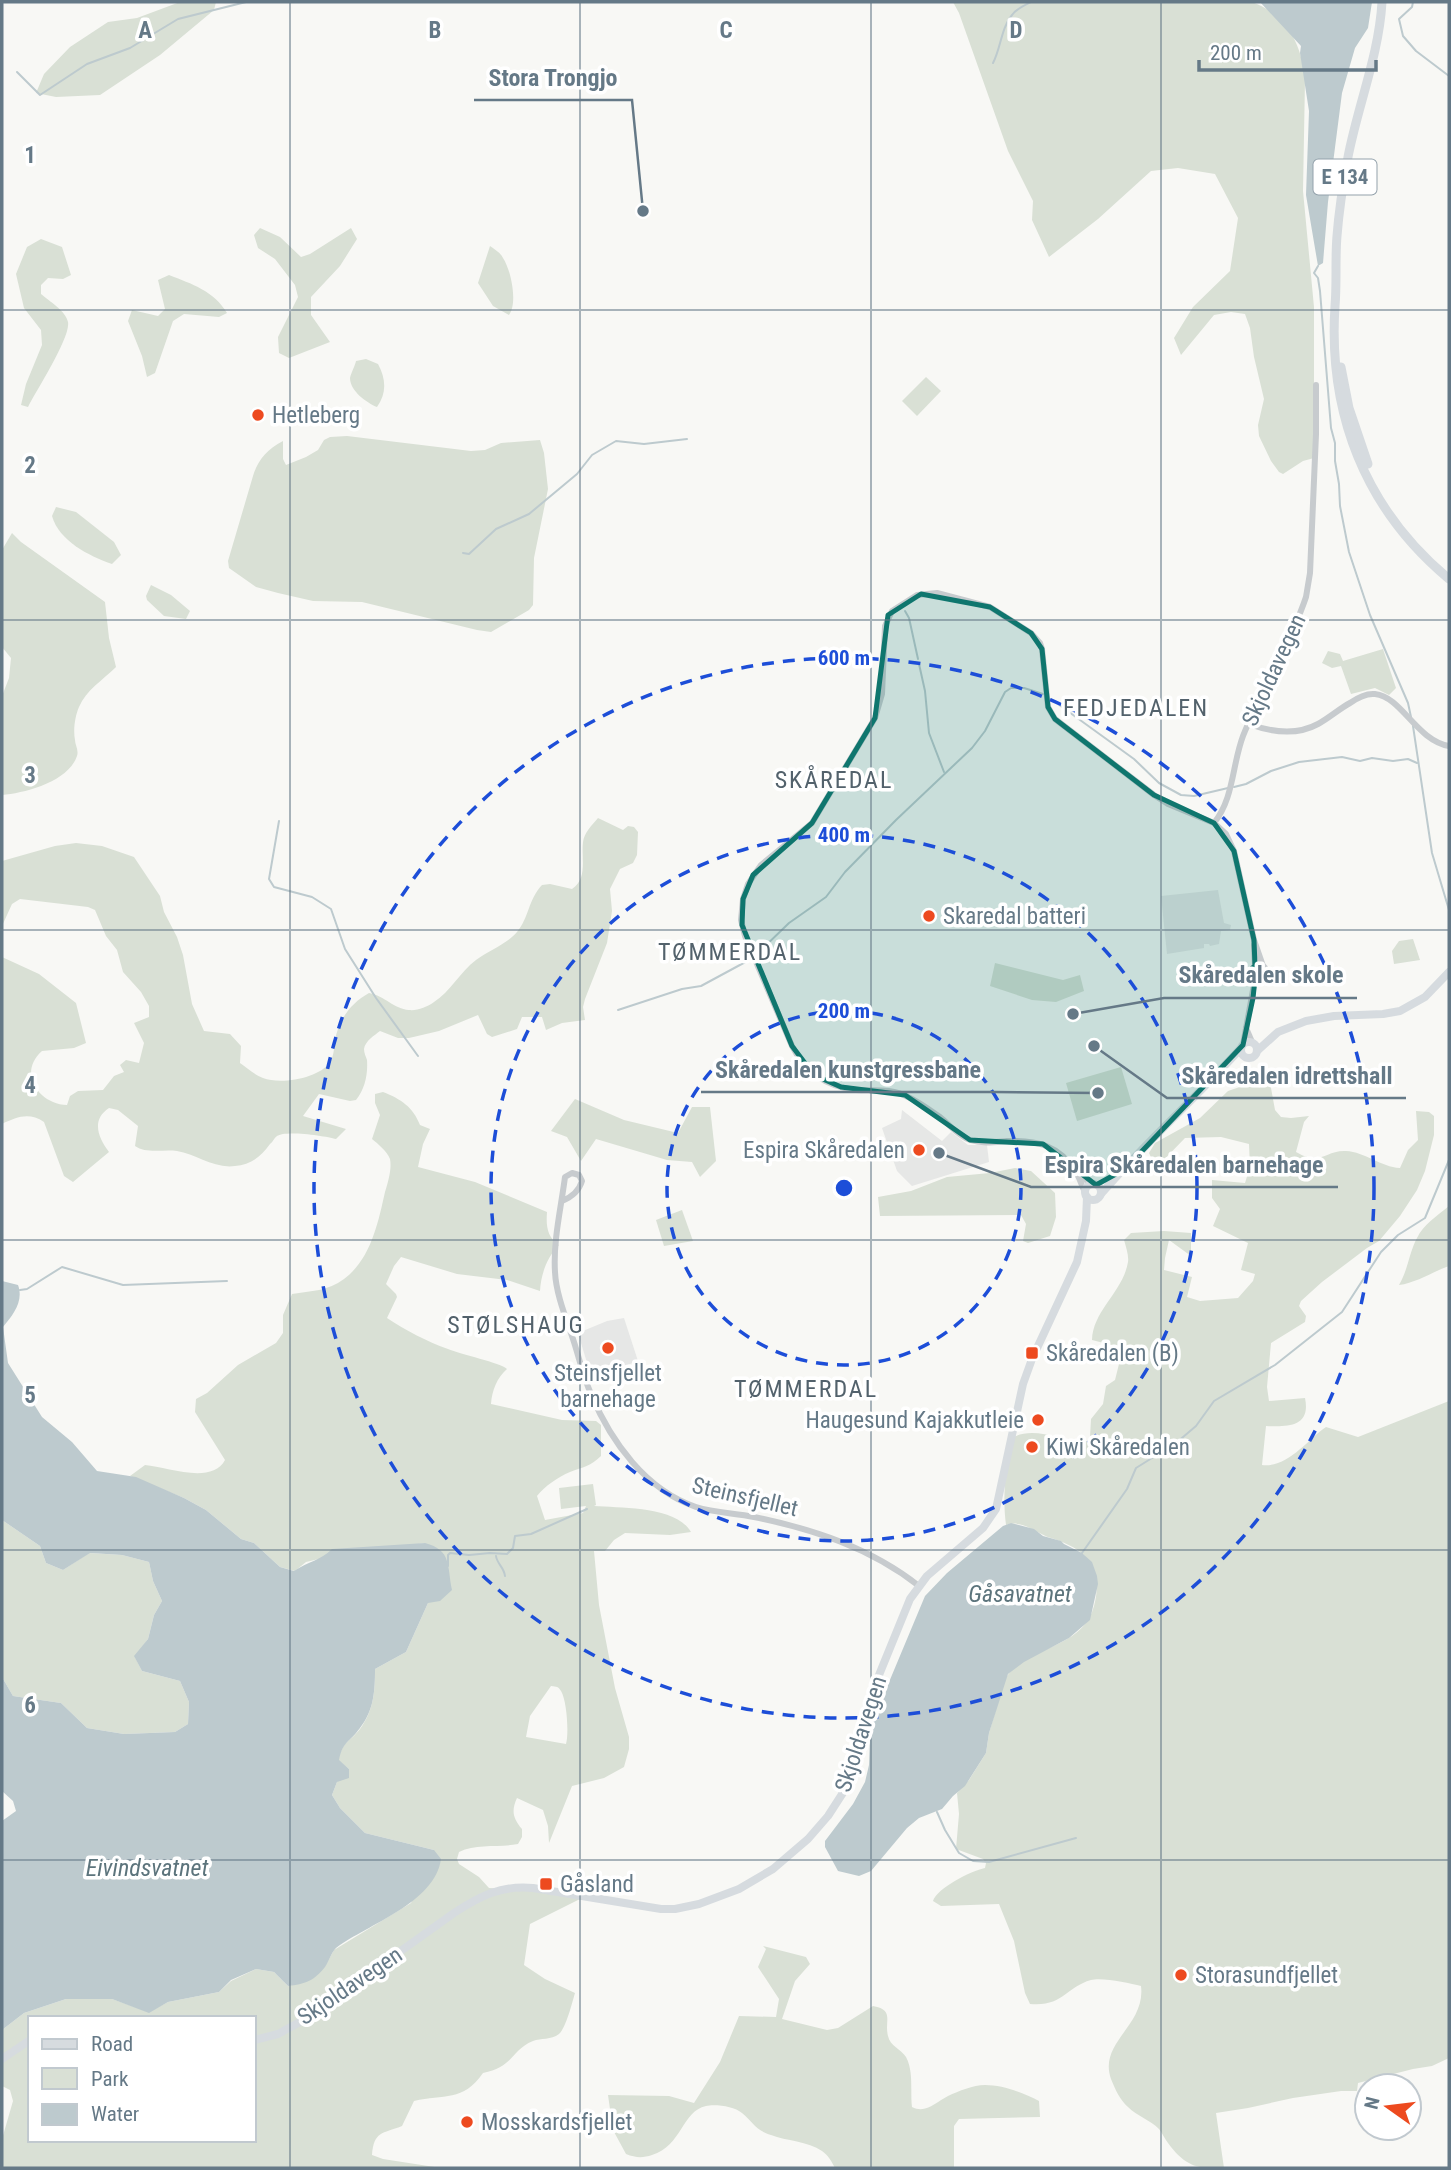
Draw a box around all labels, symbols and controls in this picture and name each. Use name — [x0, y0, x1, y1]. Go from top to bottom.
text: A — [138, 17, 152, 44]
text: B — [429, 17, 441, 44]
text: C — [719, 17, 733, 44]
text: D — [1010, 17, 1023, 44]
scale bar — [1199, 28, 1376, 72]
text: 200 m — [1210, 41, 1262, 65]
callout: Stora Trongjo — [474, 55, 632, 100]
text: Stora Trongjo — [488, 64, 618, 92]
text: 1 — [24, 142, 36, 169]
road number: E 134 — [1314, 160, 1376, 194]
place label: Hetleberg — [272, 402, 360, 429]
marker: Hetleberg — [250, 407, 266, 423]
text: 2 — [24, 452, 36, 479]
street label: Skjoldavegen — [1236, 610, 1312, 730]
text: 600 m — [818, 646, 870, 670]
district label: FEDJEDALEN — [1063, 694, 1209, 722]
text: 3 — [24, 762, 36, 789]
district label: SKÅREDAL — [775, 765, 893, 794]
text: 400 m — [818, 823, 870, 847]
place label: Skaredal batteri — [943, 903, 1086, 930]
marker: Skaredal batteri — [921, 908, 937, 924]
district label: TØMMERDAL — [658, 938, 802, 966]
callout: Skåredalen skole — [1164, 953, 1357, 998]
text: Skåredalen skole — [1179, 961, 1343, 989]
text: 200 m — [818, 999, 870, 1023]
callout: Skåredalen kunstgressbane — [701, 1047, 995, 1092]
callout: Skåredalen idrettshall — [1167, 1053, 1406, 1098]
text: Skåredalen kunstgressbane — [715, 1056, 981, 1084]
text: Skåredalen idrettshall — [1182, 1062, 1393, 1090]
text: 4 — [24, 1072, 36, 1099]
place label: Espira Skåredalen — [743, 1137, 905, 1164]
marker: Espira Skåredalen — [911, 1142, 927, 1158]
callout: Espira Skåredalen barnehage — [1031, 1142, 1338, 1187]
text: Espira Skåredalen barnehage — [1044, 1151, 1324, 1179]
centre of rings — [832, 1176, 856, 1200]
district label: STØLSHAUG — [447, 1311, 585, 1339]
marker: Steinsfjellet barnehage — [600, 1340, 616, 1356]
place label: Skåredalen (B) — [1046, 1340, 1179, 1367]
marker: Skåredalen (B) — [1024, 1345, 1040, 1361]
place label: Steinsfjellet barnehage — [554, 1360, 662, 1413]
district label: TØMMERDAL — [734, 1375, 878, 1403]
text: 5 — [24, 1382, 36, 1409]
place label: Haugesund Kajakkutleie — [806, 1407, 1024, 1434]
marker: Haugesund Kajakkutleie — [1030, 1412, 1046, 1428]
place label: Kiwi Skåredalen — [1046, 1434, 1190, 1461]
marker: Kiwi Skåredalen — [1024, 1439, 1040, 1455]
street label: Steinsfjellet — [689, 1472, 801, 1522]
water label: Gåsavatnet — [968, 1580, 1072, 1608]
street label: Skjoldavegen — [830, 1673, 892, 1795]
text: 6 — [24, 1692, 36, 1719]
water label: Eivindsvatnet — [86, 1854, 208, 1882]
place label: Gåsland — [560, 1871, 634, 1898]
marker: Gåsland — [538, 1876, 554, 1892]
street label: Skjoldavegen — [293, 1941, 407, 2031]
place label: Storasundfjellet — [1195, 1962, 1338, 1989]
marker: Storasundfjellet — [1173, 1967, 1189, 1983]
legend — [28, 2016, 256, 2142]
text: Road — [91, 2032, 133, 2056]
text: Park — [91, 2067, 129, 2091]
north arrow — [1353, 2072, 1423, 2142]
text: N — [1359, 2095, 1385, 2111]
text: Water — [91, 2102, 139, 2126]
place label: Mosskardsfjellet — [481, 2109, 632, 2136]
marker: Mosskardsfjellet — [459, 2114, 475, 2130]

